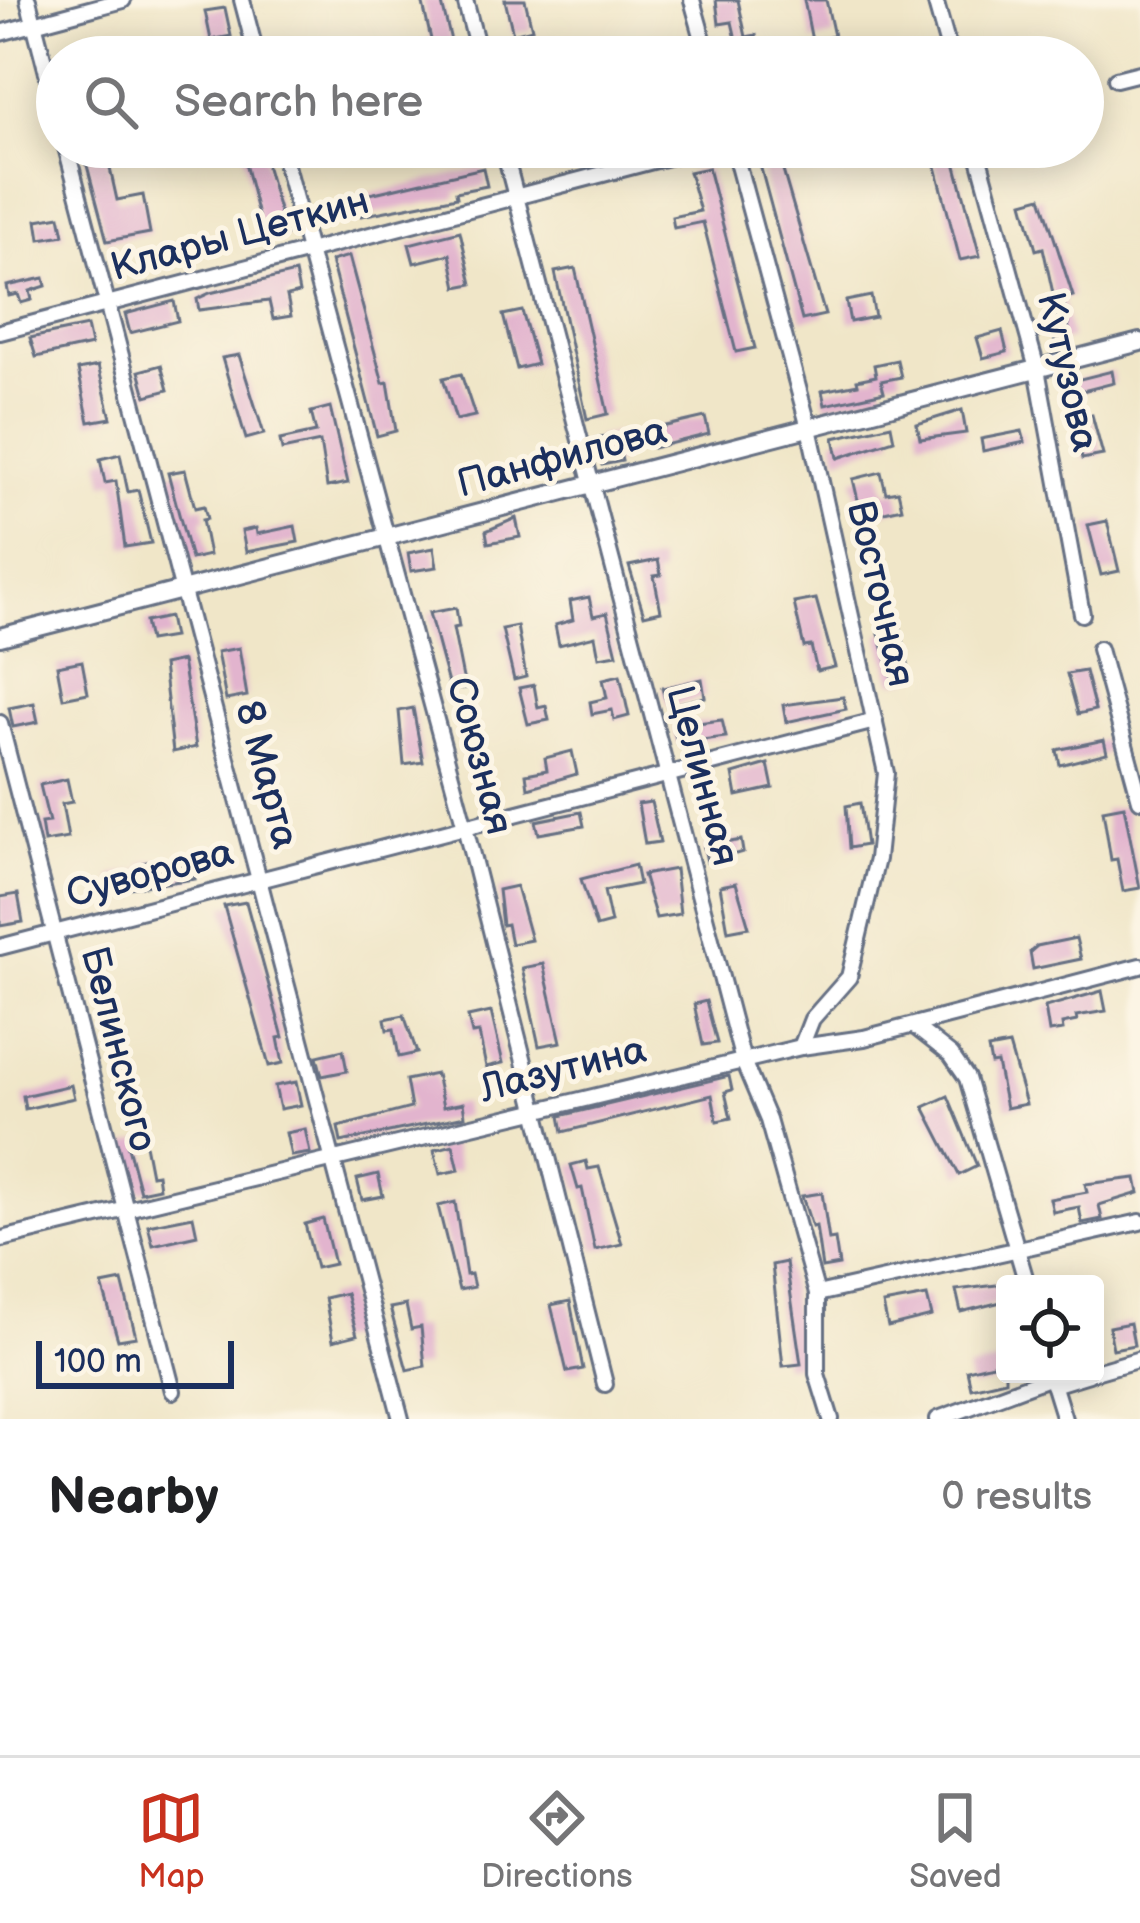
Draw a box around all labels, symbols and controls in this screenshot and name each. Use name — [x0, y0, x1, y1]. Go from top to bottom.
search box — [36, 36, 1104, 168]
icon: search — [78, 69, 144, 135]
text: Search here — [174, 75, 423, 130]
street label: Клары Цеткин — [106, 178, 374, 292]
street label: Кутузова — [1026, 288, 1108, 456]
street label: Панфилова — [452, 408, 672, 508]
street label: Восточная — [836, 497, 924, 691]
street label: Союзная — [435, 672, 523, 840]
street label: Целинная — [655, 681, 749, 871]
street label: 8 Марта — [224, 696, 308, 854]
street label: Суворова — [61, 829, 239, 919]
street label: Белинского — [70, 942, 166, 1156]
street label: Лазутина — [474, 1027, 651, 1114]
map controls — [996, 1275, 1104, 1383]
button: locate — [996, 1275, 1104, 1383]
scale bar — [36, 1335, 234, 1388]
text: 100 m — [54, 1342, 142, 1382]
text: Nearby — [48, 1467, 219, 1528]
text: 0 results — [941, 1474, 1092, 1521]
tab: Map — [138, 1785, 205, 1897]
tab: Directions — [481, 1785, 633, 1897]
tab: Saved — [909, 1785, 1002, 1897]

